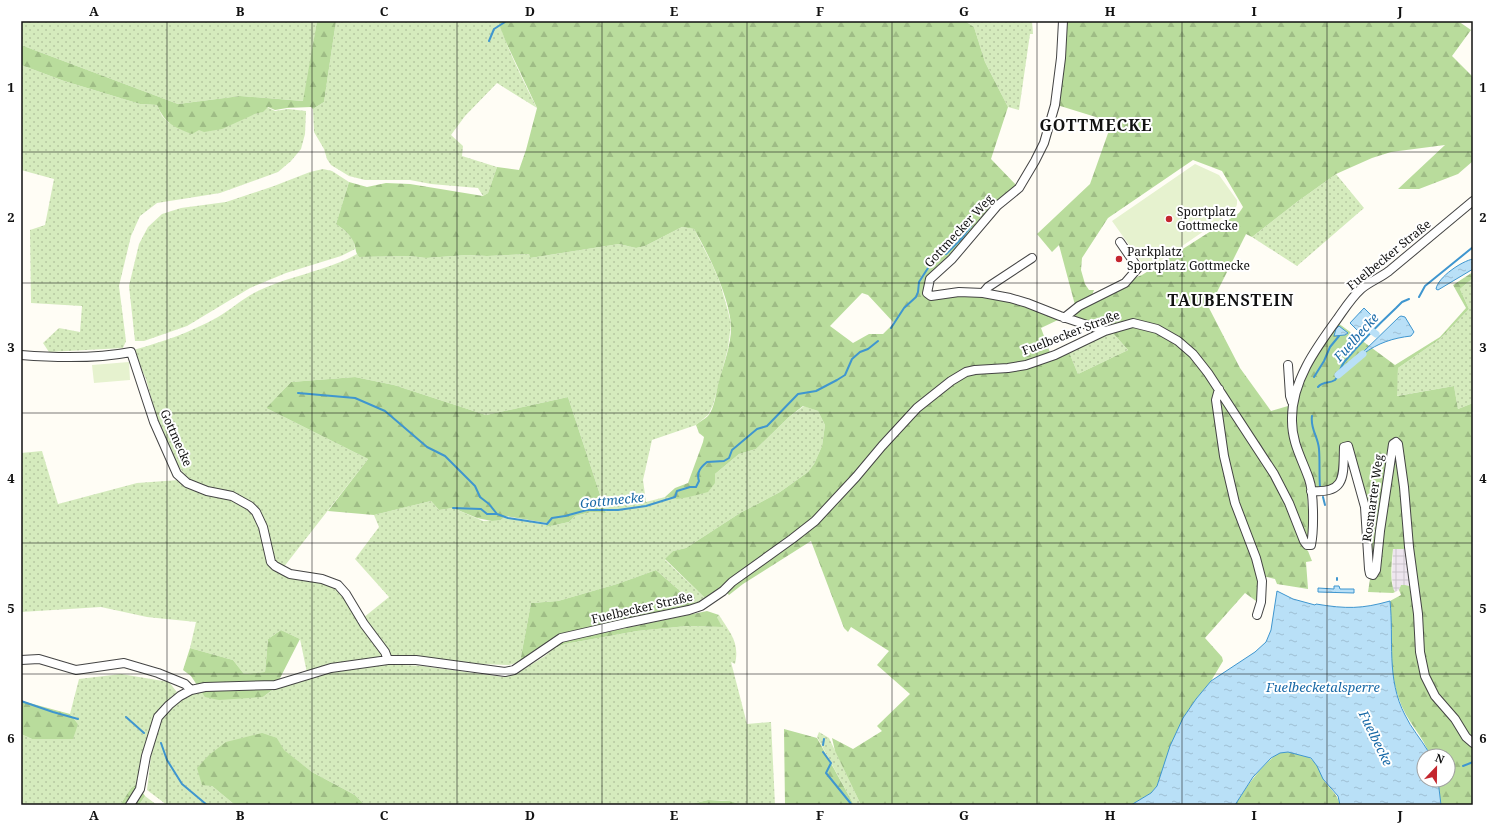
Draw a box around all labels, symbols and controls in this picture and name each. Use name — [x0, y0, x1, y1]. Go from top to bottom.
text: A — [89, 2, 99, 20]
text: B — [236, 2, 245, 20]
text: C — [380, 2, 389, 20]
text: D — [525, 2, 535, 20]
text: E — [670, 2, 679, 20]
text: F — [816, 2, 824, 20]
text: G — [959, 2, 969, 20]
text: H — [1105, 2, 1116, 20]
text: I — [1251, 2, 1257, 20]
text: J — [1396, 2, 1403, 20]
text: 1 — [7, 78, 15, 96]
text: 1 — [1479, 78, 1487, 96]
district label: GOTTMECKE — [1039, 114, 1153, 136]
street label: Gottmecker Weg — [920, 190, 997, 271]
place label: Sportplatz Gottmecke — [1177, 203, 1238, 234]
text: 2 — [7, 208, 15, 226]
text: 2 — [1479, 208, 1487, 226]
marker: Sportplatz Gottmecke — [1164, 214, 1174, 224]
street label: Fuelbecker Straße — [1343, 215, 1434, 294]
place label: Parkplatz Sportplatz Gottmecke — [1127, 243, 1250, 274]
marker: Parkplatz Sportplatz Gottmecke — [1114, 254, 1124, 264]
district label: TAUBENSTEIN — [1168, 289, 1294, 311]
street label: Fuelbecker Straße — [1019, 306, 1122, 359]
water label: Fuelbecke — [1329, 308, 1383, 366]
text: 3 — [7, 338, 15, 356]
text: 3 — [1479, 338, 1487, 356]
street label: Gottmecke — [156, 407, 197, 469]
street label: Rosmarter Weg — [1358, 453, 1387, 543]
text: 4 — [7, 469, 15, 487]
text: 4 — [1479, 469, 1487, 487]
water label: Gottmecke — [579, 488, 645, 512]
street label: Fuelbecker Straße — [589, 588, 694, 627]
text: 5 — [7, 599, 15, 617]
text: 5 — [1479, 599, 1487, 617]
water label: Fuelbecketalsperre — [1265, 678, 1381, 696]
water label: Fuelbecke — [1354, 706, 1397, 769]
text: 6 — [7, 729, 15, 747]
text: 6 — [1479, 729, 1487, 747]
north arrow — [1416, 748, 1456, 788]
text: N — [1433, 750, 1447, 767]
text: A — [89, 806, 99, 824]
text: B — [236, 806, 245, 824]
text: C — [380, 806, 389, 824]
text: D — [525, 806, 535, 824]
text: E — [670, 806, 679, 824]
text: F — [816, 806, 824, 824]
text: G — [959, 806, 969, 824]
text: H — [1105, 806, 1116, 824]
text: I — [1251, 806, 1257, 824]
text: J — [1396, 806, 1403, 824]

